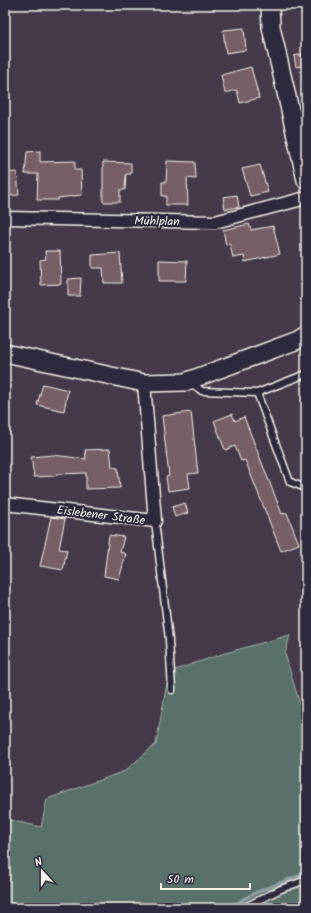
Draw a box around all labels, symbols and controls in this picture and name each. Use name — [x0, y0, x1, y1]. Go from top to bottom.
street label: Mühlplan — [134, 212, 180, 231]
street label: Eislebener Straße — [56, 501, 147, 530]
north arrow — [22, 851, 62, 891]
text: N — [32, 853, 45, 872]
scale bar — [161, 865, 250, 891]
text: 50 m — [167, 870, 194, 889]

